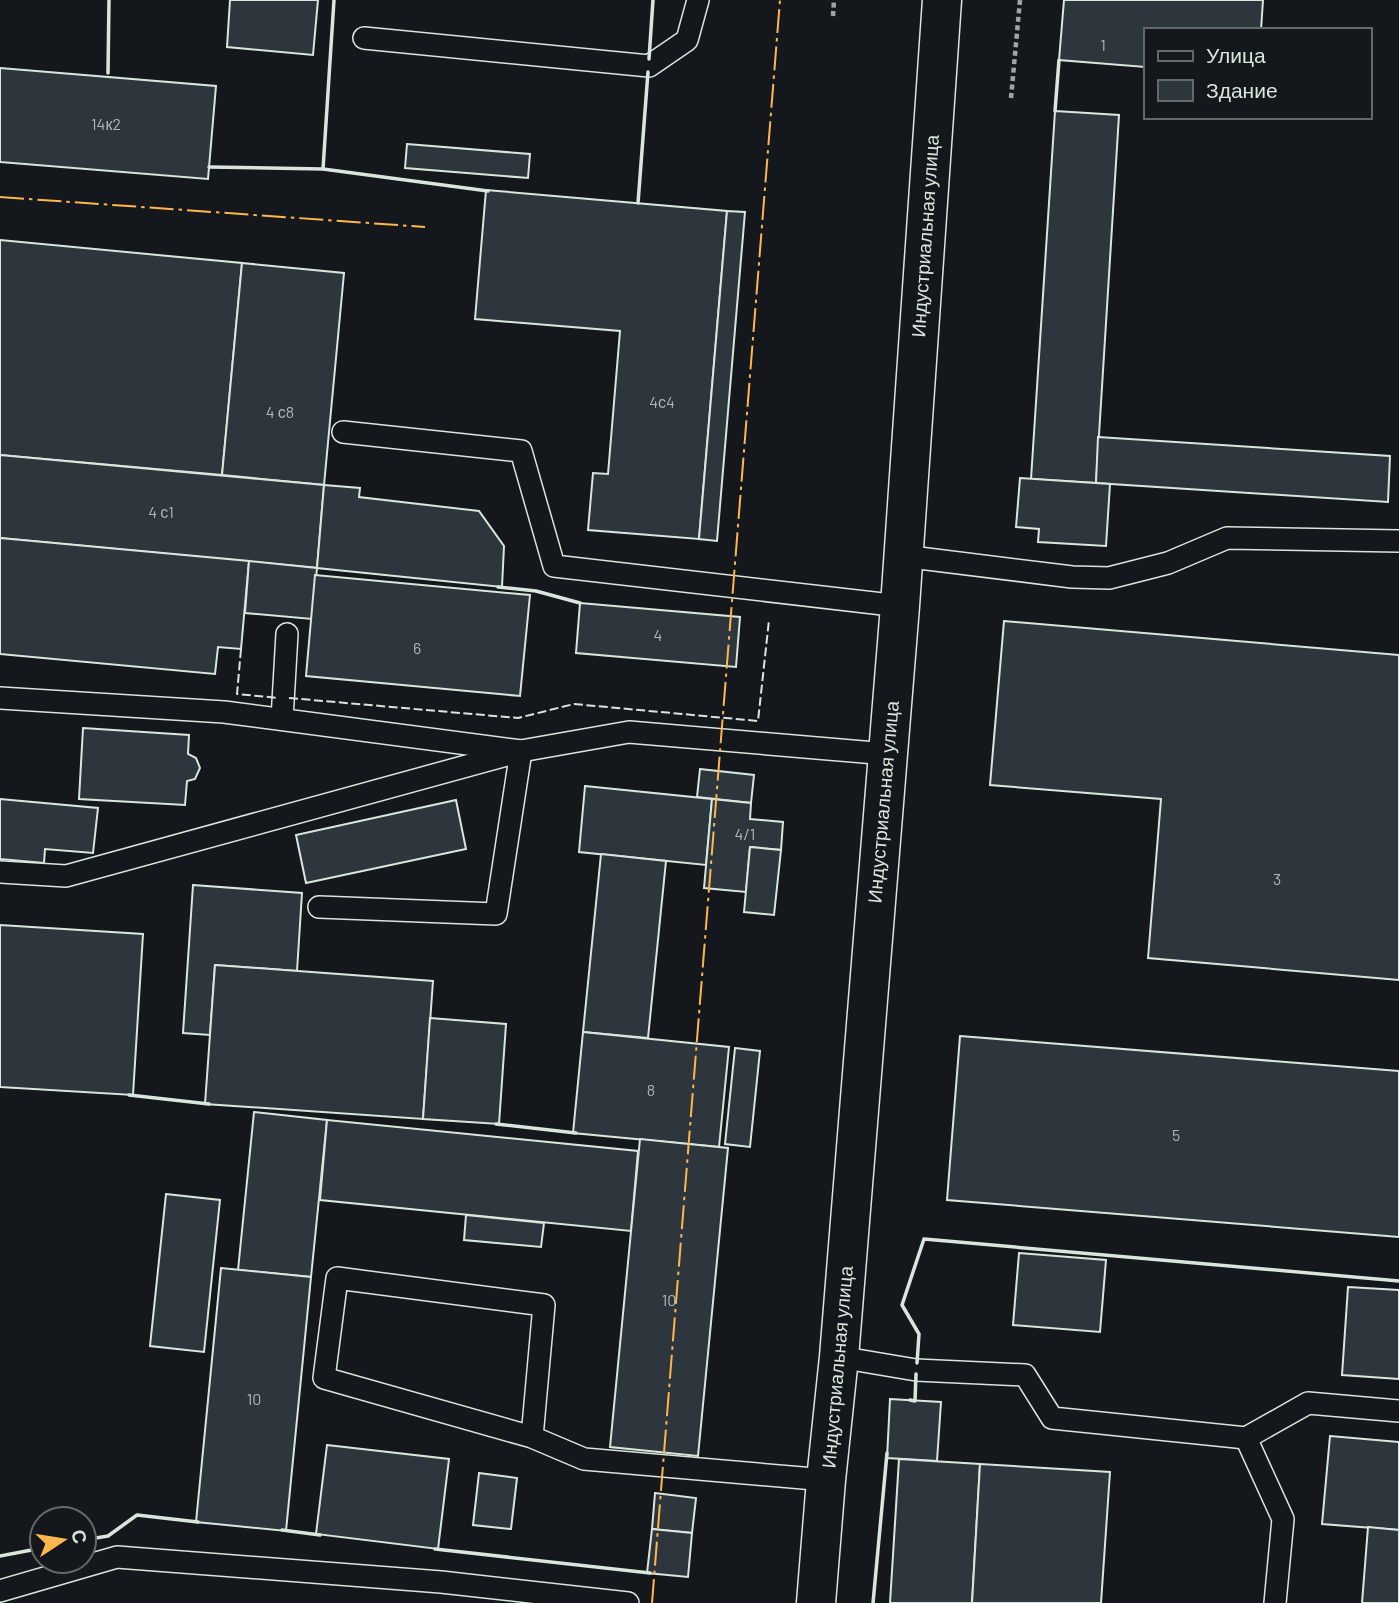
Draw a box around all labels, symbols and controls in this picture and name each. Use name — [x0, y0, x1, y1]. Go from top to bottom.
legend — [1144, 28, 1371, 119]
house number: 1 — [1100, 35, 1106, 54]
text: Улица — [1206, 42, 1266, 67]
text: Здание — [1206, 77, 1278, 102]
house number: 14к2 — [91, 114, 121, 133]
street label: Индустриальная улица — [906, 134, 943, 338]
house number: 4с4 — [649, 392, 675, 411]
house number: 4 с8 — [266, 402, 294, 421]
house number: 4 с1 — [148, 502, 174, 521]
house number: 4 — [654, 625, 662, 644]
house number: 6 — [413, 638, 421, 657]
street label: Индустриальная улица — [862, 699, 903, 904]
house number: 4/1 — [735, 824, 755, 843]
house number: 3 — [1273, 869, 1281, 888]
house number: 8 — [647, 1080, 655, 1099]
house number: 5 — [1172, 1125, 1180, 1144]
street label: Индустриальная улица — [816, 1264, 857, 1469]
house number: 10 — [662, 1290, 676, 1309]
house number: 10 — [247, 1389, 261, 1408]
north arrow — [28, 1505, 98, 1575]
text: С — [67, 1527, 93, 1546]

